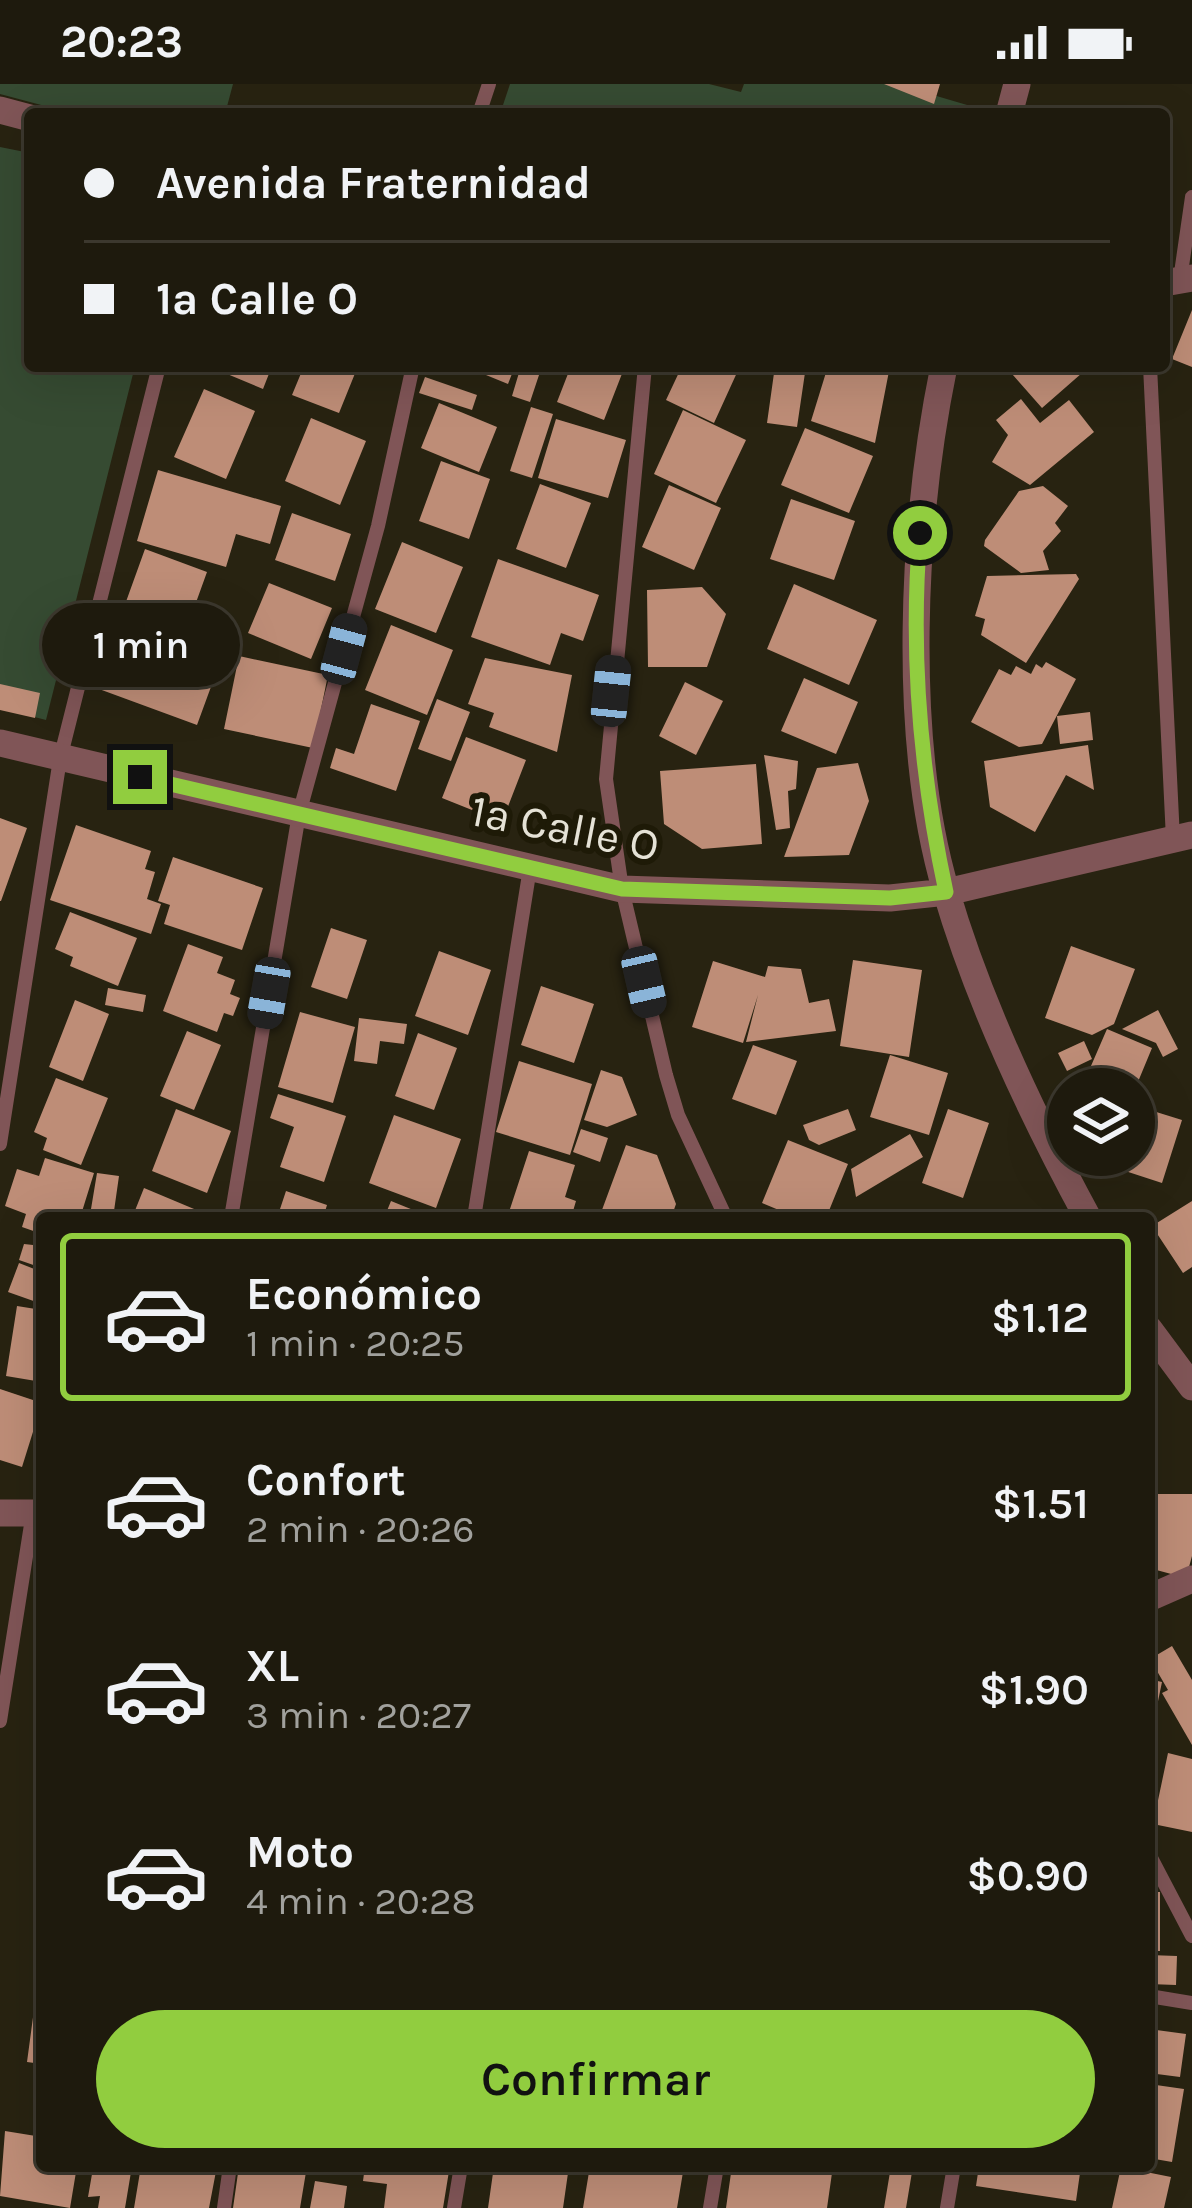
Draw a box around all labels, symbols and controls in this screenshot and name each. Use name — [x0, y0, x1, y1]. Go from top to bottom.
text: 20:23 — [60, 16, 183, 68]
text: Avenida Fraternidad — [156, 157, 591, 209]
text: 1a Calle O — [156, 273, 358, 325]
route start — [893, 506, 947, 560]
callout: 1 min — [41, 603, 239, 687]
car — [317, 610, 371, 688]
text: 1 min — [93, 622, 189, 668]
car — [589, 653, 633, 729]
route end — [113, 750, 167, 804]
street label: 1a Calle O — [466, 784, 664, 872]
car — [618, 943, 670, 1021]
car — [245, 954, 293, 1032]
map controls — [1047, 1068, 1155, 1176]
button: layers — [1047, 1068, 1155, 1176]
icon: car — [102, 1263, 210, 1371]
text: Económico — [246, 1268, 482, 1320]
text: $1.12 — [991, 1291, 1089, 1343]
text: 1 min · 20:25 — [246, 1320, 465, 1366]
icon: car — [102, 1449, 210, 1557]
text: Confort — [246, 1454, 405, 1506]
text: $1.51 — [992, 1477, 1089, 1529]
text: 2 min · 20:26 — [246, 1506, 475, 1552]
icon: car — [102, 1635, 210, 1743]
text: XL — [246, 1640, 299, 1692]
text: $1.90 — [979, 1663, 1089, 1715]
text: 3 min · 20:27 — [246, 1692, 471, 1738]
icon: car — [102, 1821, 210, 1929]
text: Moto — [246, 1826, 354, 1878]
text: $0.90 — [966, 1849, 1089, 1901]
text: 4 min · 20:28 — [246, 1878, 475, 1924]
button: Confirmar — [96, 2010, 1095, 2148]

